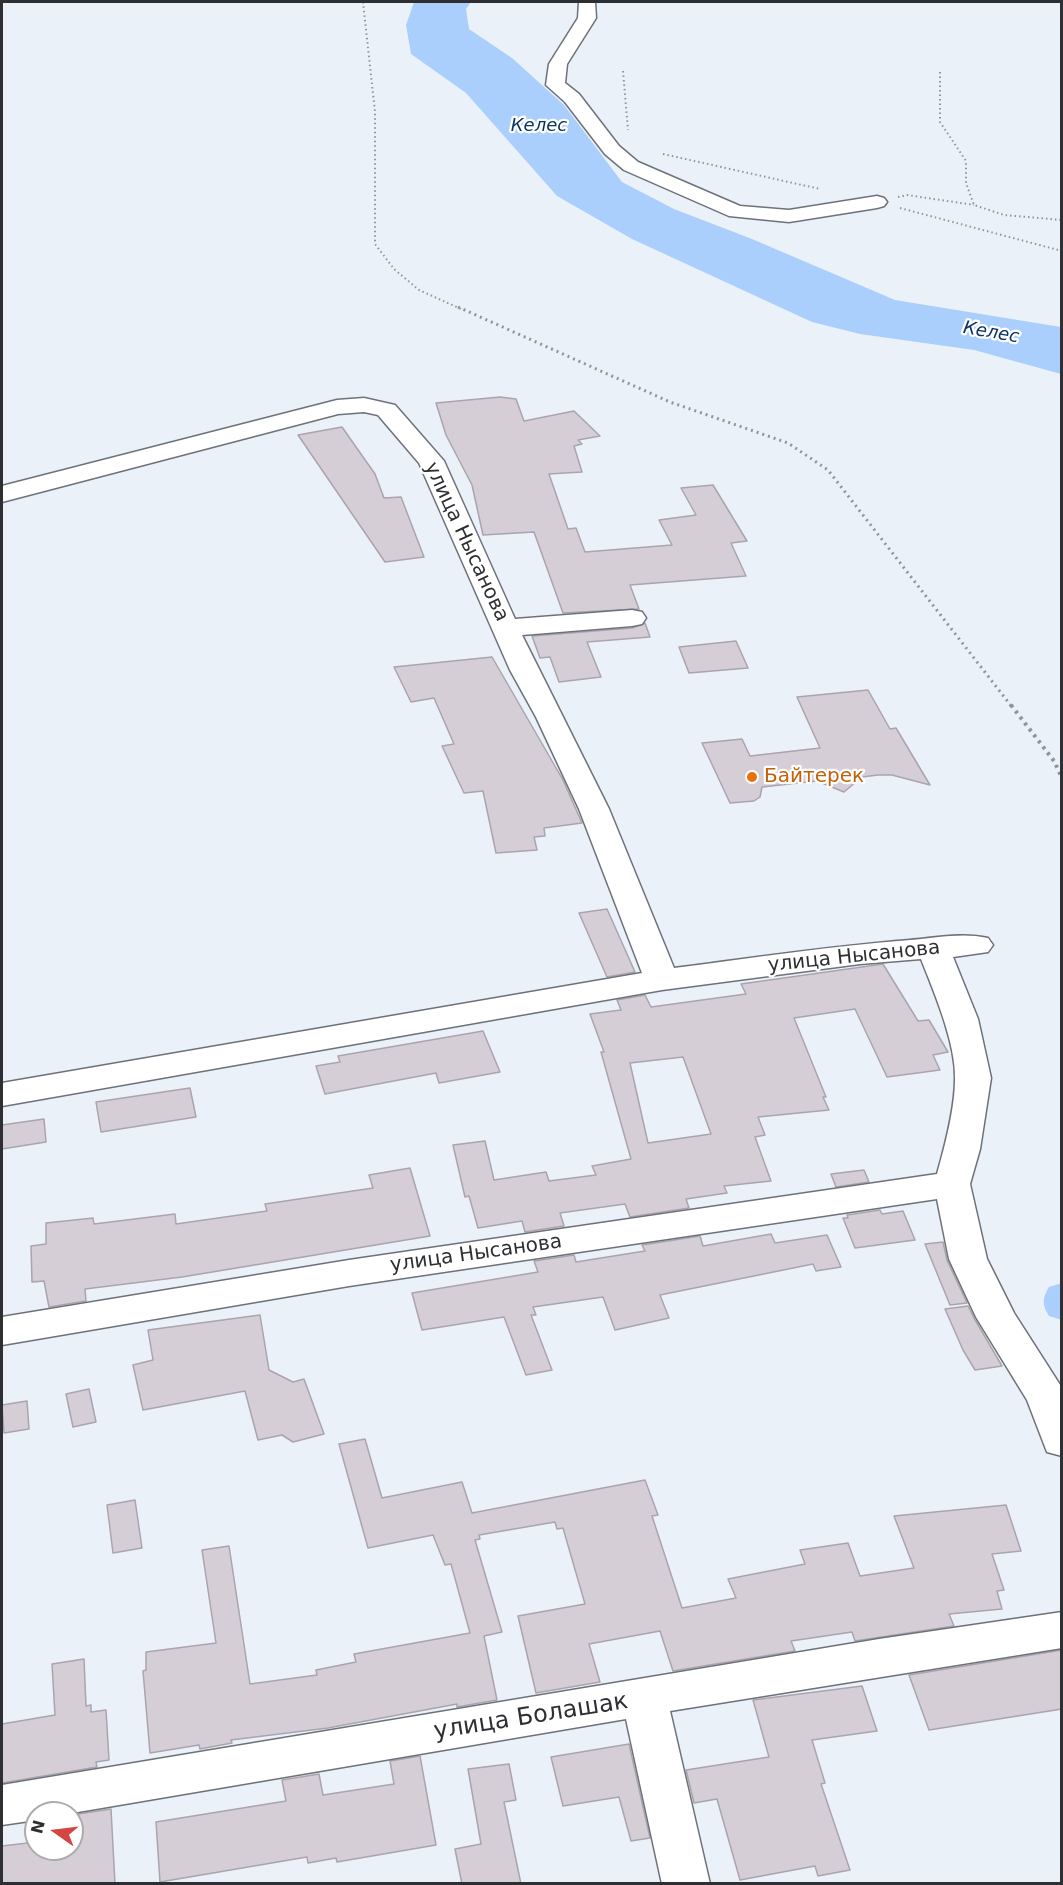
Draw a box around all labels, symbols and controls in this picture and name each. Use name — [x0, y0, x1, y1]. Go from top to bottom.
water label: Келес — [511, 115, 567, 137]
water label: Келес — [961, 317, 1021, 349]
street label: улица Нысанова — [419, 458, 513, 626]
place label: Байтерек — [764, 765, 864, 789]
marker: Байтерек — [745, 770, 759, 784]
street label: улица Нысанова — [767, 936, 941, 978]
street label: улица Нысанова — [389, 1230, 563, 1278]
street label: улица Болашак — [432, 1687, 630, 1747]
north arrow — [24, 1801, 84, 1861]
text: N — [27, 1818, 49, 1836]

